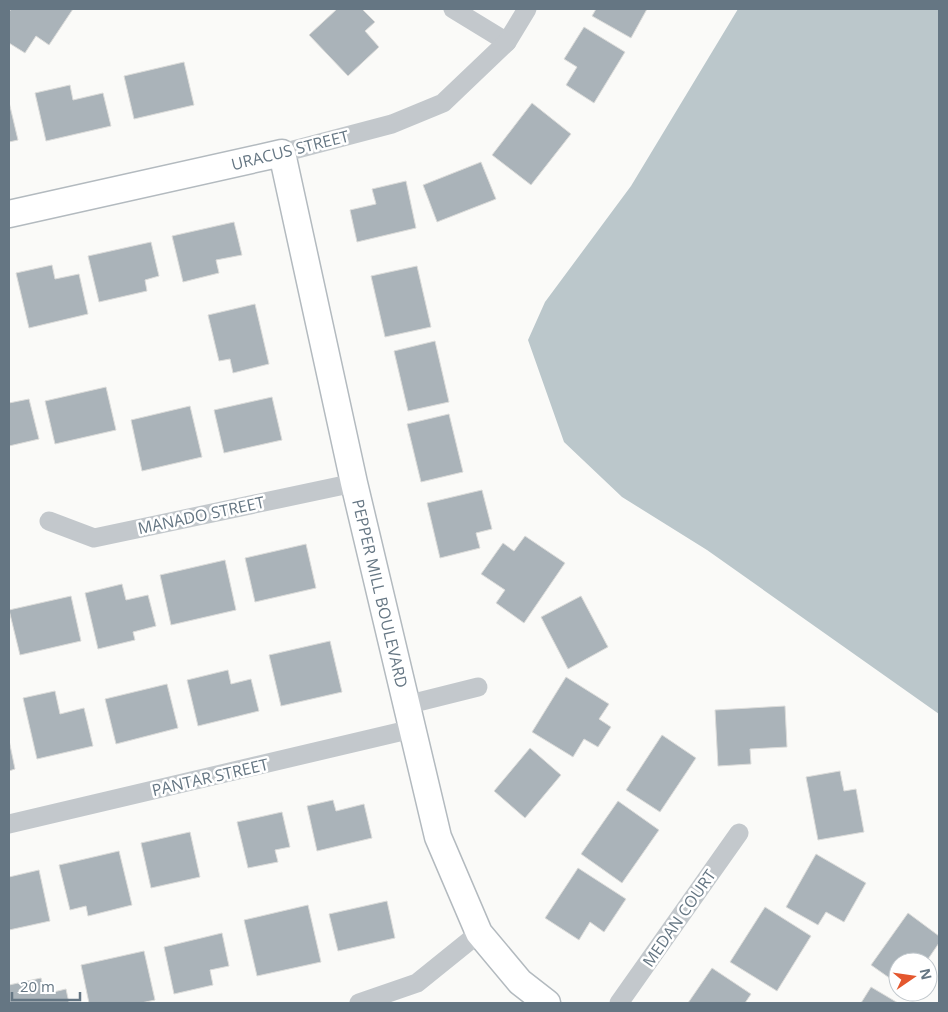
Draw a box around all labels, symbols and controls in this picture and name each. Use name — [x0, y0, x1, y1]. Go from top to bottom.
street label: URACUS STREET — [229, 125, 351, 175]
street label: MANADO STREET — [136, 491, 267, 539]
street label: PEPPER MILL BOULEVARD — [347, 497, 413, 690]
street label: PANTAR STREET — [150, 753, 271, 801]
street label: MEDAN COURT — [637, 865, 721, 971]
north arrow — [888, 952, 938, 1002]
text: N — [916, 966, 937, 982]
scale bar — [12, 970, 80, 1002]
text: 20 m — [20, 976, 55, 996]

